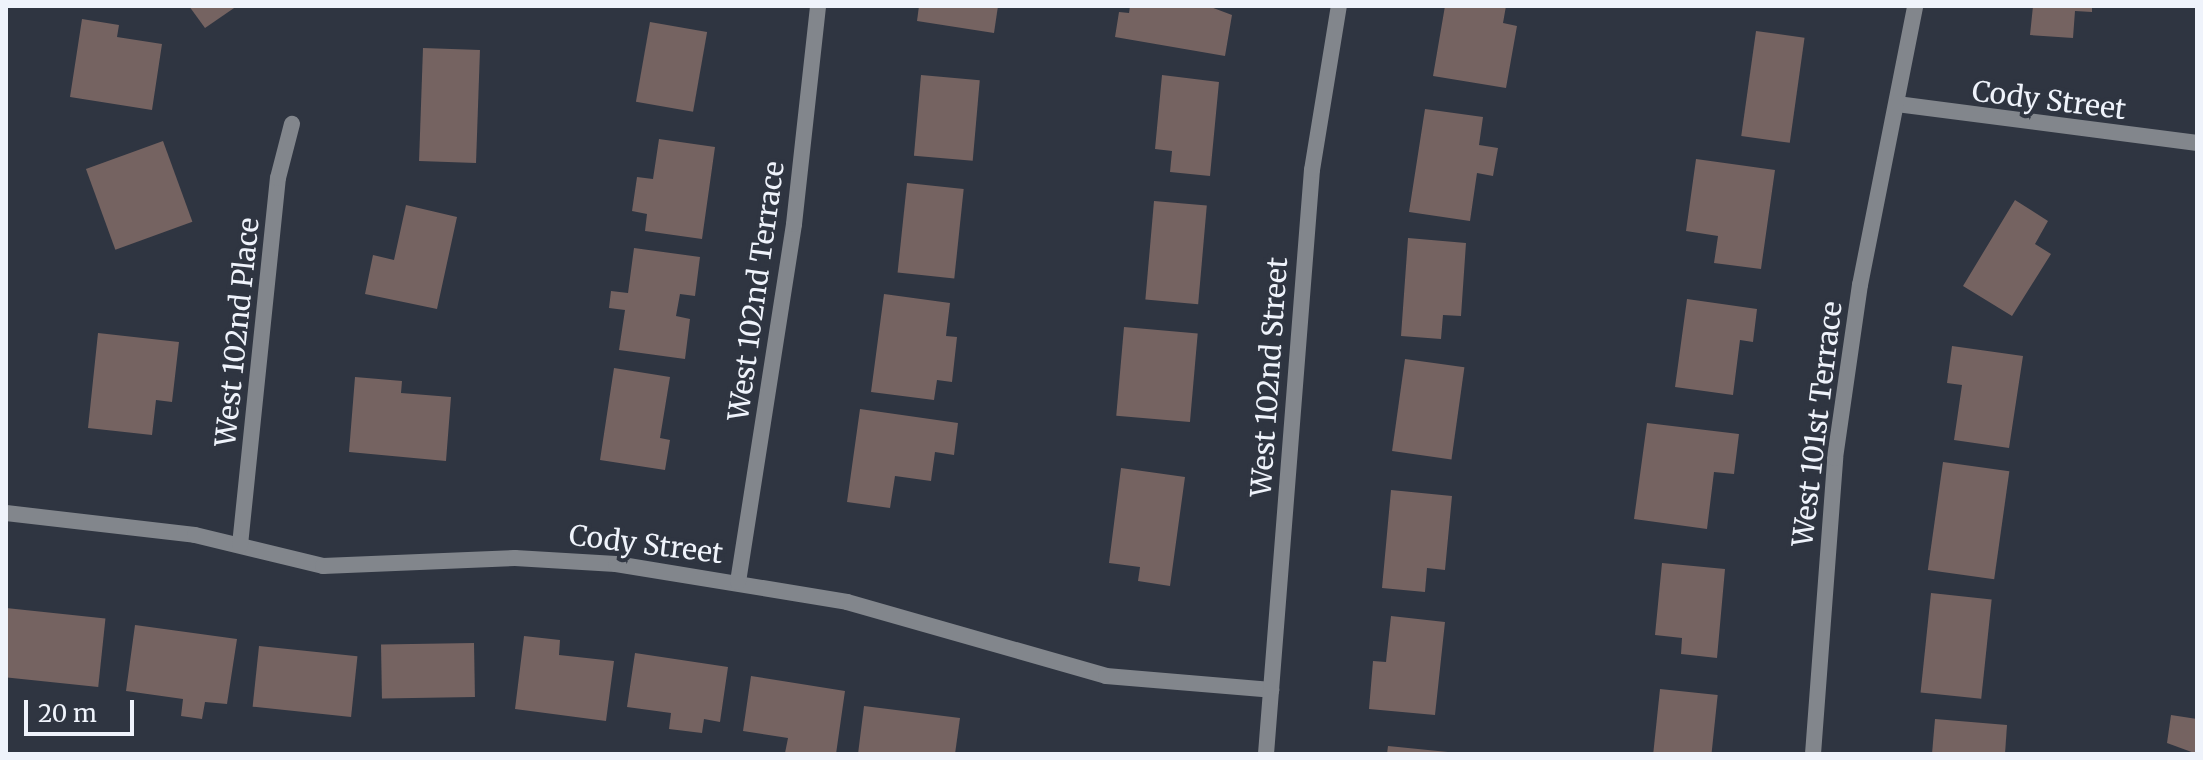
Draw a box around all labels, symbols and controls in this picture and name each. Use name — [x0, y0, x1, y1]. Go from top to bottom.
street label: Cody Street — [1970, 74, 2128, 126]
street label: West 102nd Terrace — [721, 159, 791, 423]
street label: West 102nd Place — [208, 216, 266, 448]
street label: West 102nd Street — [1244, 256, 1294, 498]
street label: West 101st Terrace — [1785, 299, 1849, 549]
street label: Cody Street — [567, 518, 725, 570]
scale bar — [28, 684, 138, 734]
text: 20 m — [38, 698, 97, 729]

